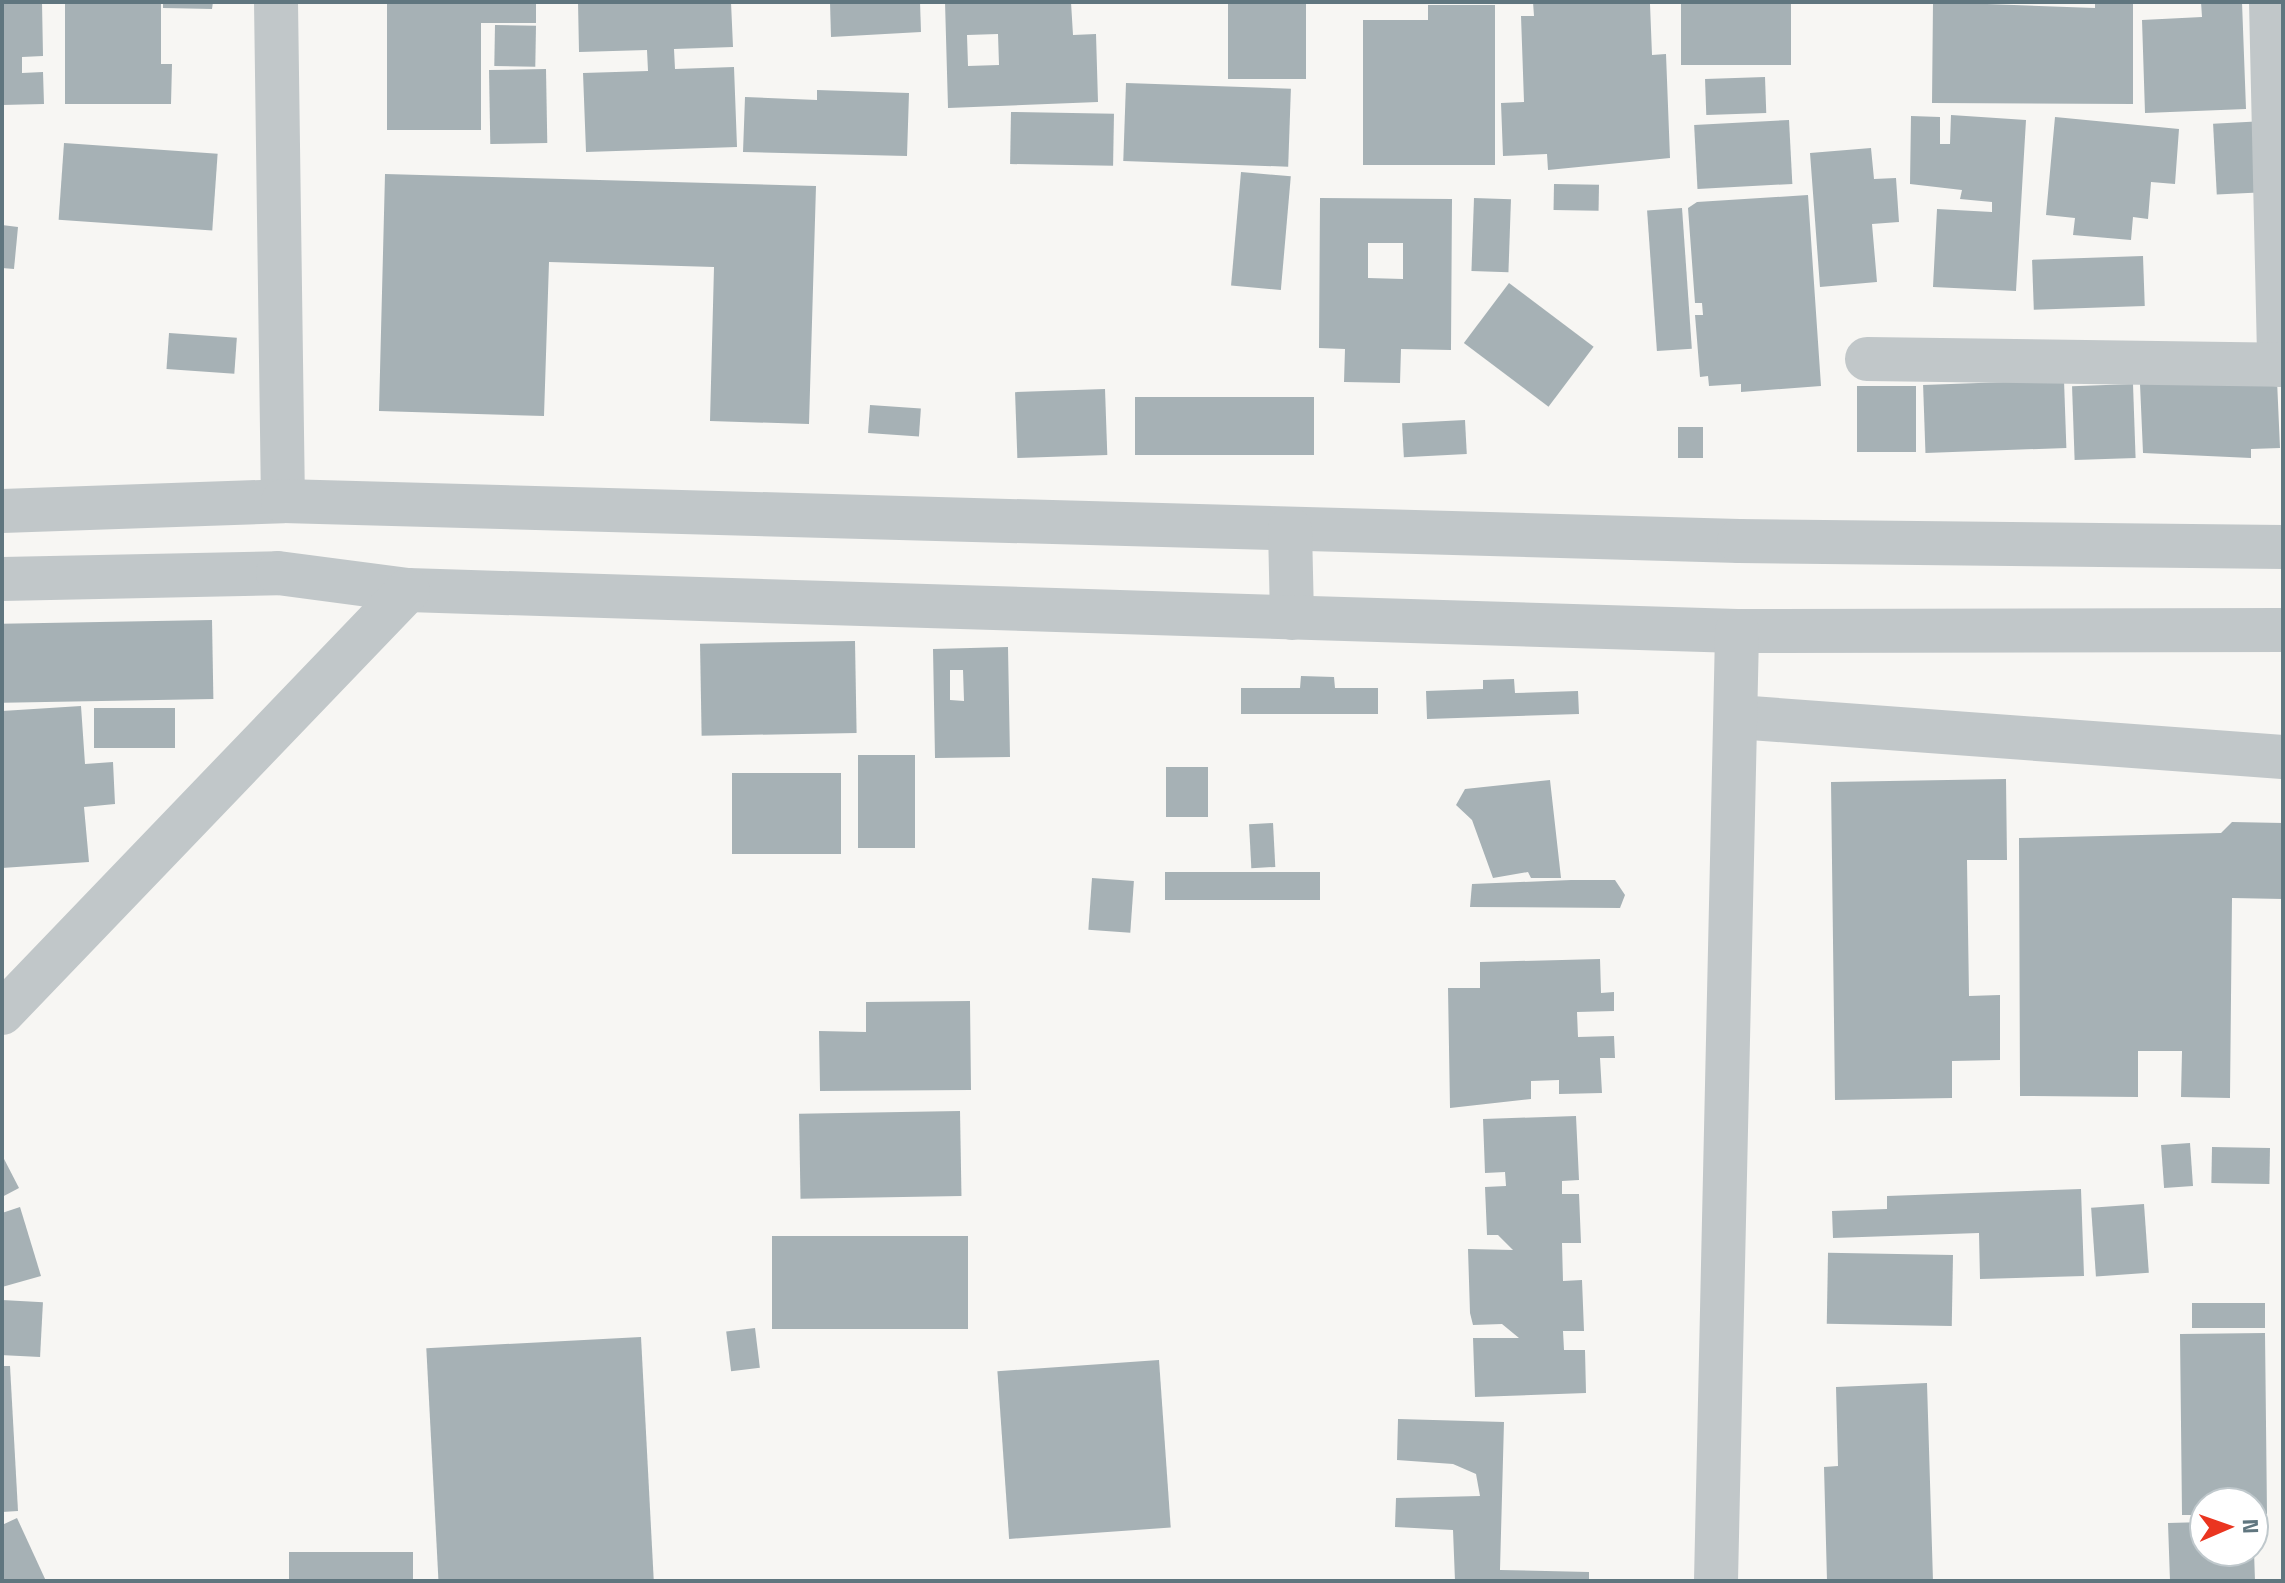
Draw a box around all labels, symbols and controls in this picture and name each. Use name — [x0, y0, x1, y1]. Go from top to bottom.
north arrow — [2189, 1487, 2269, 1567]
text: N — [2234, 1518, 2268, 1534]

